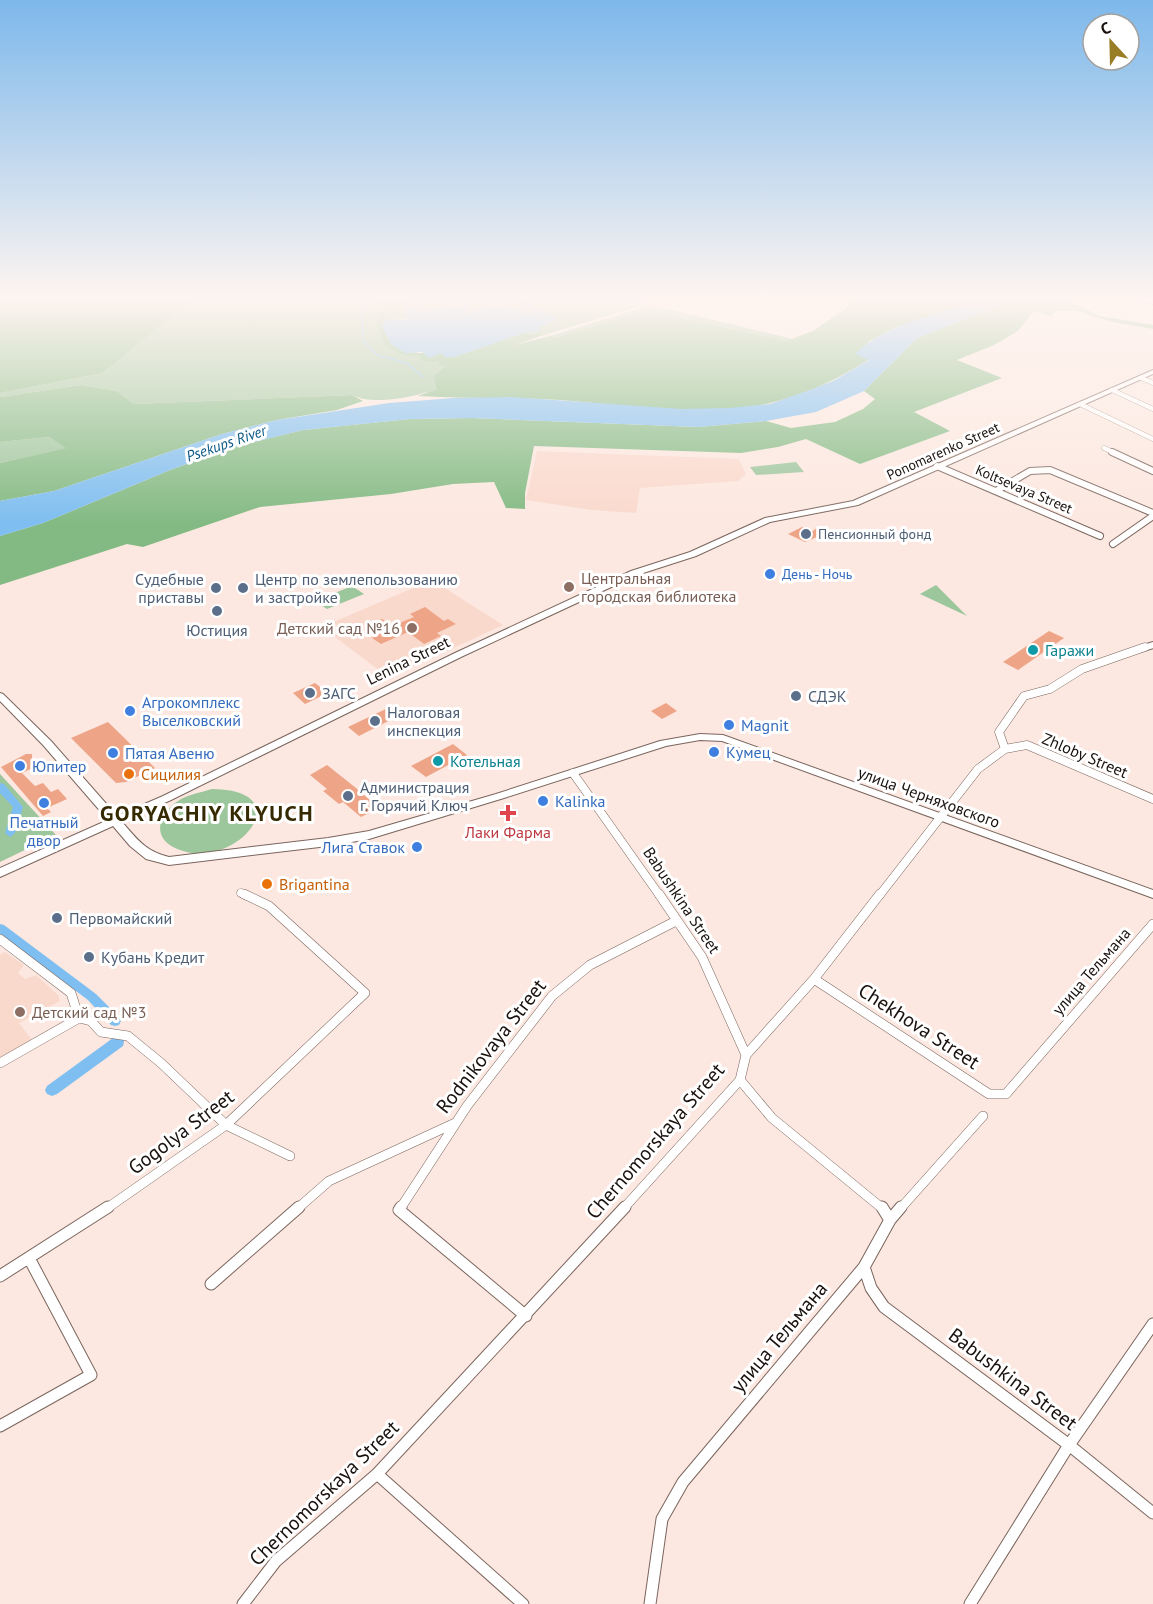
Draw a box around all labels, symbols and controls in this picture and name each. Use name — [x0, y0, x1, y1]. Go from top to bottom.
north arrow — [1081, 12, 1141, 72]
text: С — [1097, 17, 1113, 39]
street label: Ponomarenko Street — [884, 418, 1002, 484]
water label: Psekups River — [184, 420, 270, 466]
street label: Koltsevaya Street — [973, 460, 1075, 518]
place label: Пенсионный фонд — [818, 525, 932, 543]
marker: Пенсионный фонд — [799, 527, 813, 541]
place label: День - Ночь — [782, 565, 853, 583]
marker: День - Ночь — [763, 567, 777, 581]
place label: Центральная городская библиотека — [581, 568, 736, 606]
place label: Судебные приставы — [135, 569, 204, 607]
place label: Центр по землепользованию и застройке — [255, 569, 458, 607]
marker: Центральная городская библиотека — [562, 580, 576, 594]
marker: Судебные приставы — [209, 581, 223, 595]
marker: Центр по землепользованию и застройке — [236, 581, 250, 595]
marker: Юстиция — [210, 604, 224, 618]
place label: Детский сад №16 — [277, 618, 400, 638]
place label: Юстиция — [186, 620, 248, 640]
marker: Детский сад №16 — [405, 621, 419, 635]
street label: Lenina Street — [363, 631, 453, 689]
place label: Гаражи — [1045, 640, 1094, 660]
marker: Гаражи — [1026, 643, 1040, 657]
place label: ЗАГС — [322, 683, 356, 703]
marker: ЗАГС — [303, 686, 317, 700]
place label: СДЭК — [808, 686, 847, 706]
marker: СДЭК — [789, 689, 803, 703]
place label: Агрокомплекс Выселковский — [142, 692, 241, 730]
place label: Налоговая инспекция — [387, 702, 461, 740]
marker: Агрокомплекс Выселковский — [123, 704, 137, 718]
marker: Налоговая инспекция — [368, 714, 382, 728]
place label: Magnit — [741, 715, 789, 735]
marker: Magnit — [722, 718, 736, 732]
street label: Zhloby Street — [1039, 728, 1131, 782]
place label: Кумец — [726, 742, 771, 762]
place label: Пятая Авеню — [125, 743, 214, 763]
marker: Кумец — [707, 745, 721, 759]
marker: Пятая Авеню — [106, 746, 120, 760]
place label: Котельная — [450, 751, 521, 771]
marker: Котельная — [431, 754, 445, 768]
place label: Юпитер — [32, 756, 86, 776]
marker: Юпитер — [13, 759, 27, 773]
street label: улица Черняховского — [855, 762, 1003, 832]
place label: Сицилия — [141, 764, 201, 784]
marker: Сицилия — [122, 767, 136, 781]
place label: Администрация г. Горячий Ключ — [360, 777, 469, 815]
marker: Администрация г. Горячий Ключ — [341, 789, 355, 803]
place label: Kalinka — [555, 791, 606, 811]
marker: Kalinka — [536, 794, 550, 808]
marker: Печатный двор — [37, 796, 51, 810]
district label: GORYACHIY KLYUCH — [100, 799, 314, 827]
marker: Лаки Фарма — [501, 806, 515, 820]
place label: Печатный двор — [10, 812, 78, 850]
place label: Лаки Фарма — [464, 822, 551, 842]
place label: Лига Ставок — [321, 837, 405, 857]
marker: Лига Ставок — [410, 840, 424, 854]
street label: Babushkina Street — [639, 843, 725, 957]
place label: Brigantina — [279, 874, 350, 894]
marker: Brigantina — [260, 877, 274, 891]
place label: Первомайский — [69, 908, 172, 928]
marker: Первомайский — [50, 911, 64, 925]
street label: улица Тельмана — [1048, 923, 1134, 1019]
place label: Кубань Кредит — [101, 947, 205, 967]
marker: Кубань Кредит — [82, 950, 96, 964]
street label: Rodnikovaya Street — [430, 973, 552, 1119]
street label: Chekhova Street — [853, 977, 985, 1075]
place label: Детский сад №3 — [32, 1002, 146, 1022]
marker: Детский сад №3 — [13, 1005, 27, 1019]
street label: Chernomorskaya Street — [580, 1057, 730, 1224]
street label: Gogolya Street — [123, 1084, 239, 1180]
street label: улица Тельмана — [725, 1276, 833, 1398]
street label: Babushkina Street — [943, 1322, 1083, 1436]
street label: Chernomorskaya Street — [244, 1415, 405, 1571]

